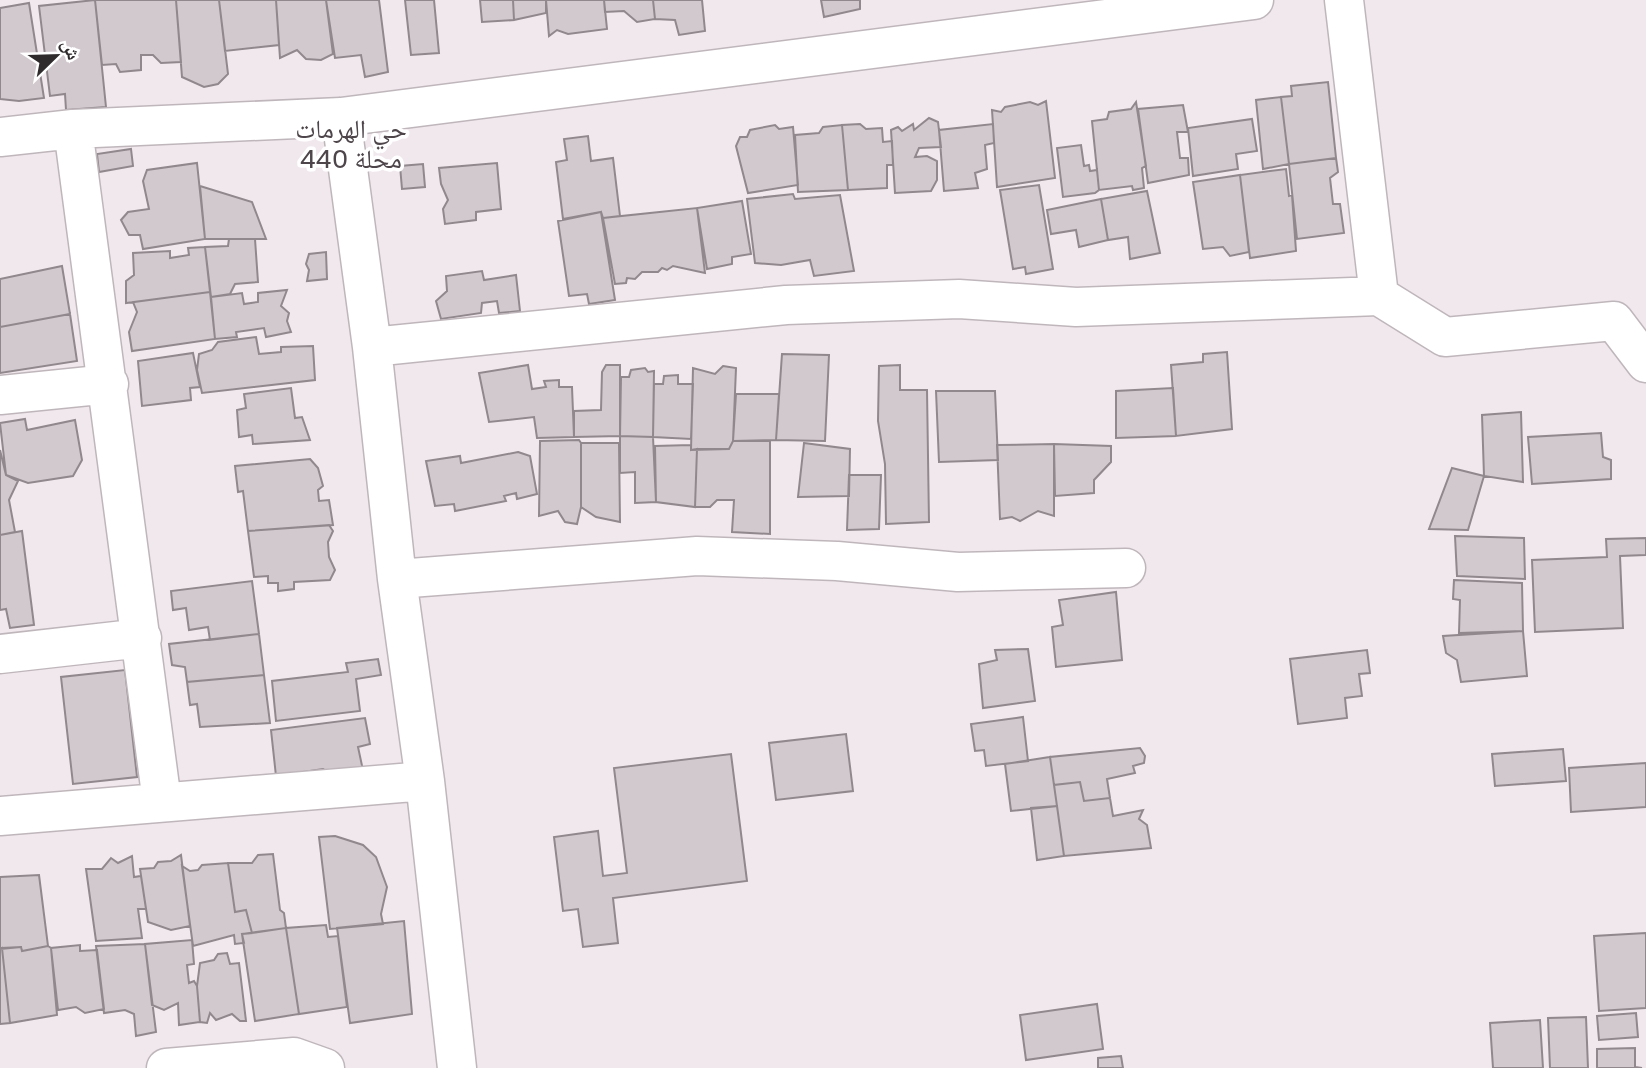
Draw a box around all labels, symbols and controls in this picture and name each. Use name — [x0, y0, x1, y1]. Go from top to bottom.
north arrow — [21, 21, 91, 91]
text: ش — [57, 35, 87, 63]
district label: حي الهرمات محلة 440 — [295, 113, 407, 174]

